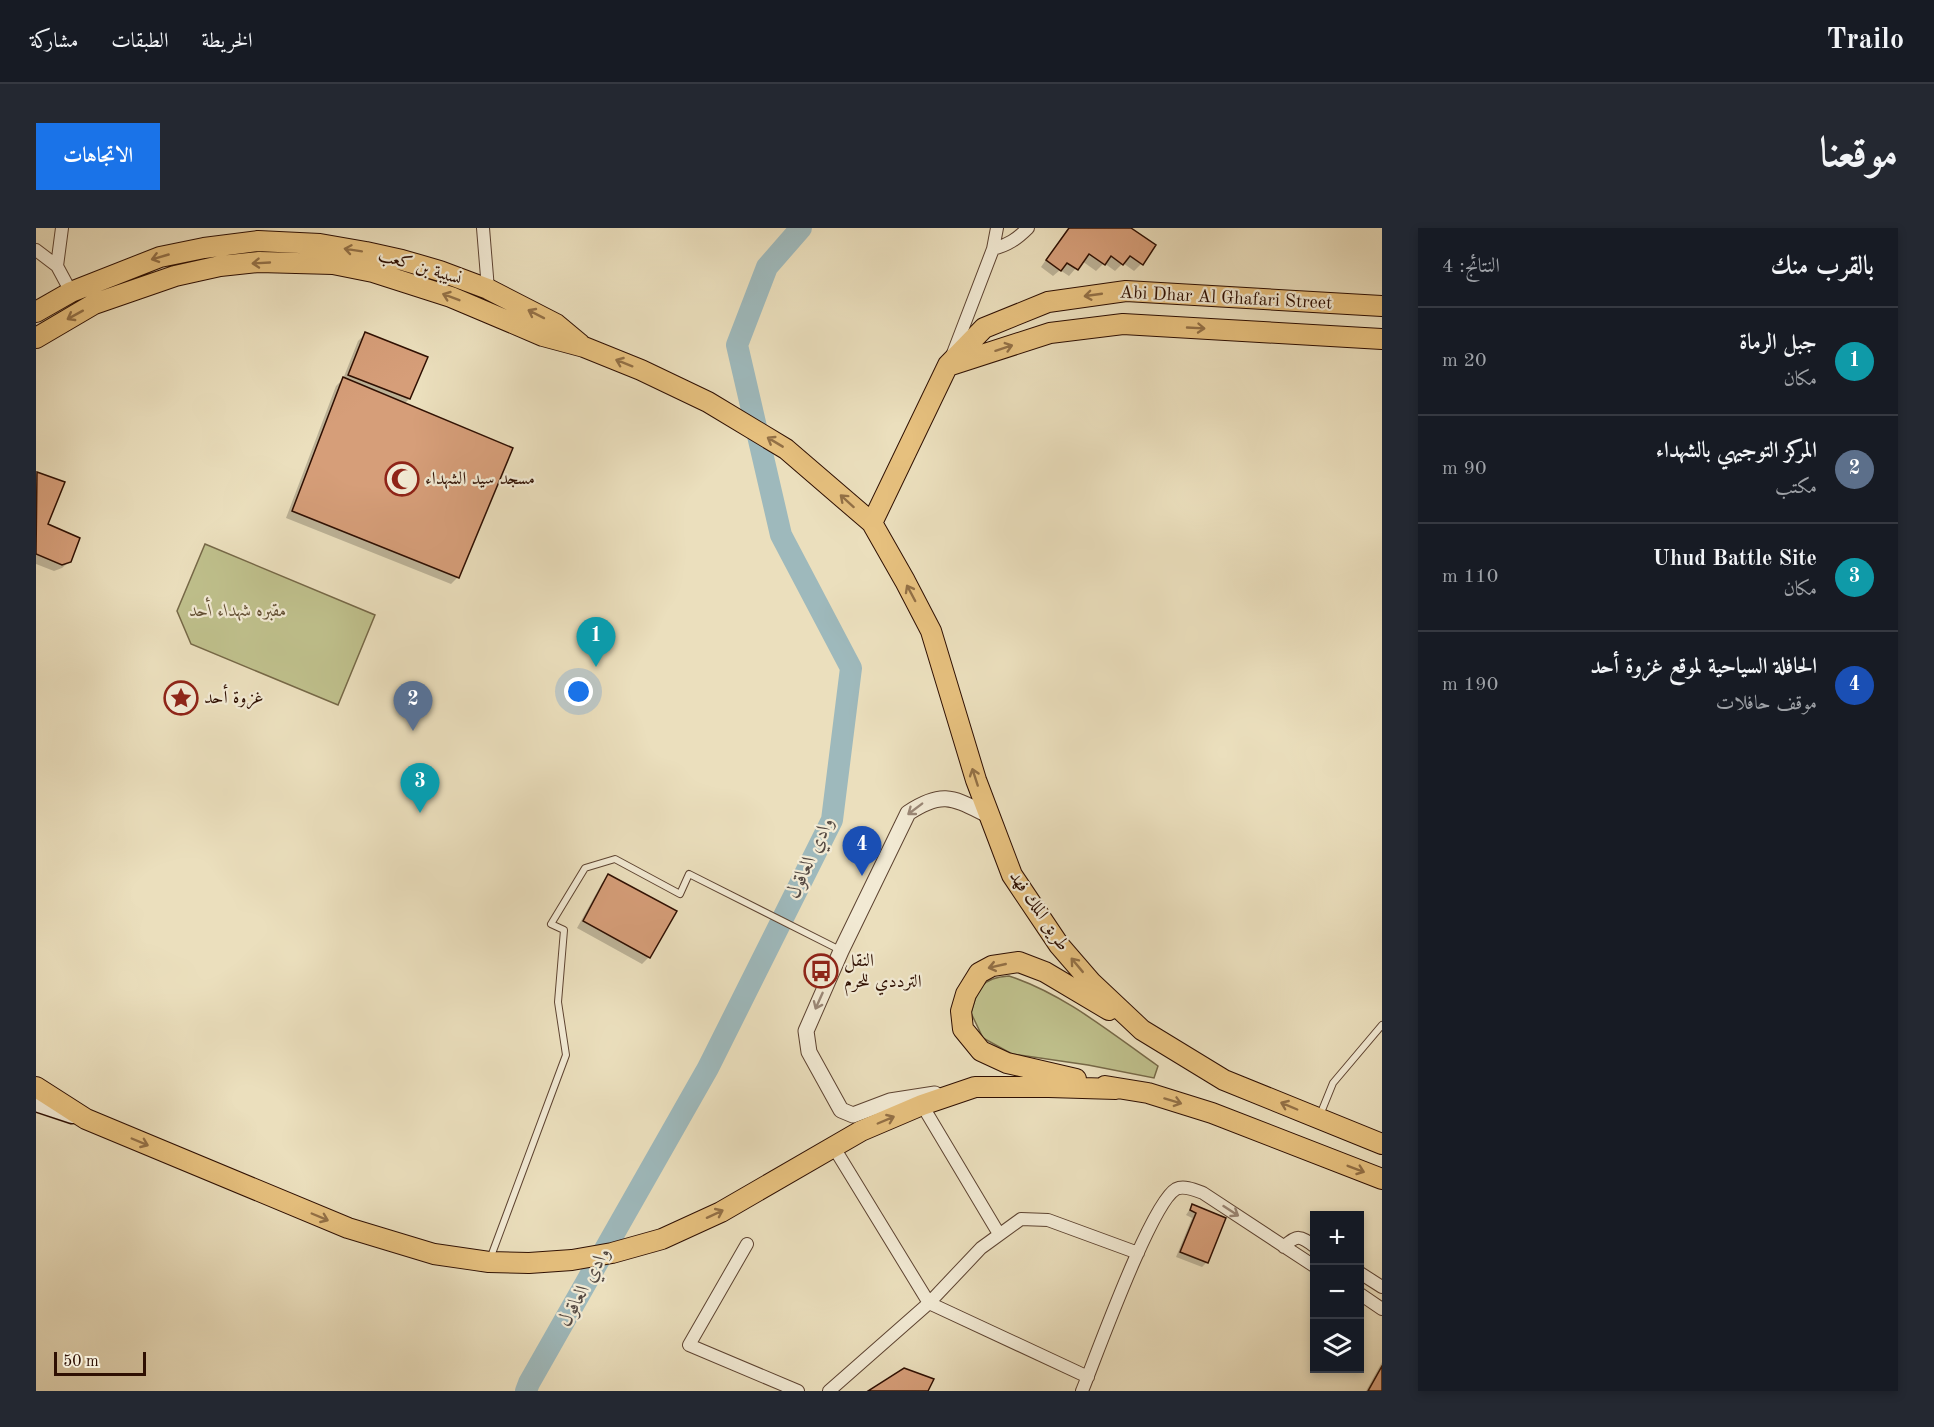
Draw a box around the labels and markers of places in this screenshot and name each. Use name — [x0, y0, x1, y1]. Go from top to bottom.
mosque icon: مسجد سيد الشهداء — [384, 461, 420, 497]
place label: مسجد سيد الشهداء — [425, 470, 535, 490]
pin: 1 — [576, 618, 616, 667]
place icon: غزوة أحد — [163, 680, 199, 716]
pin: 2 — [394, 682, 433, 731]
place label: غزوة أحد — [204, 684, 264, 710]
pin: 3 — [400, 764, 440, 813]
pin: 4 — [842, 826, 882, 876]
place label: النقل الترددي للحرم — [844, 952, 922, 997]
bus stop icon: النقل الترددي للحرم — [803, 953, 839, 989]

